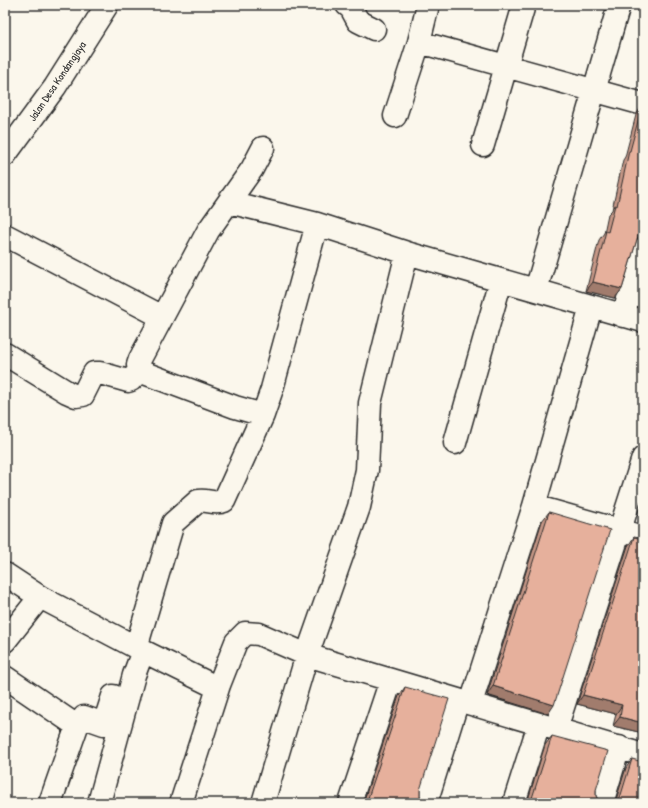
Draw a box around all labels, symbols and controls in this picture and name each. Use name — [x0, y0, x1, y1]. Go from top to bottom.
street label: Jalan Desa Kondangjaya — [25, 38, 89, 124]

